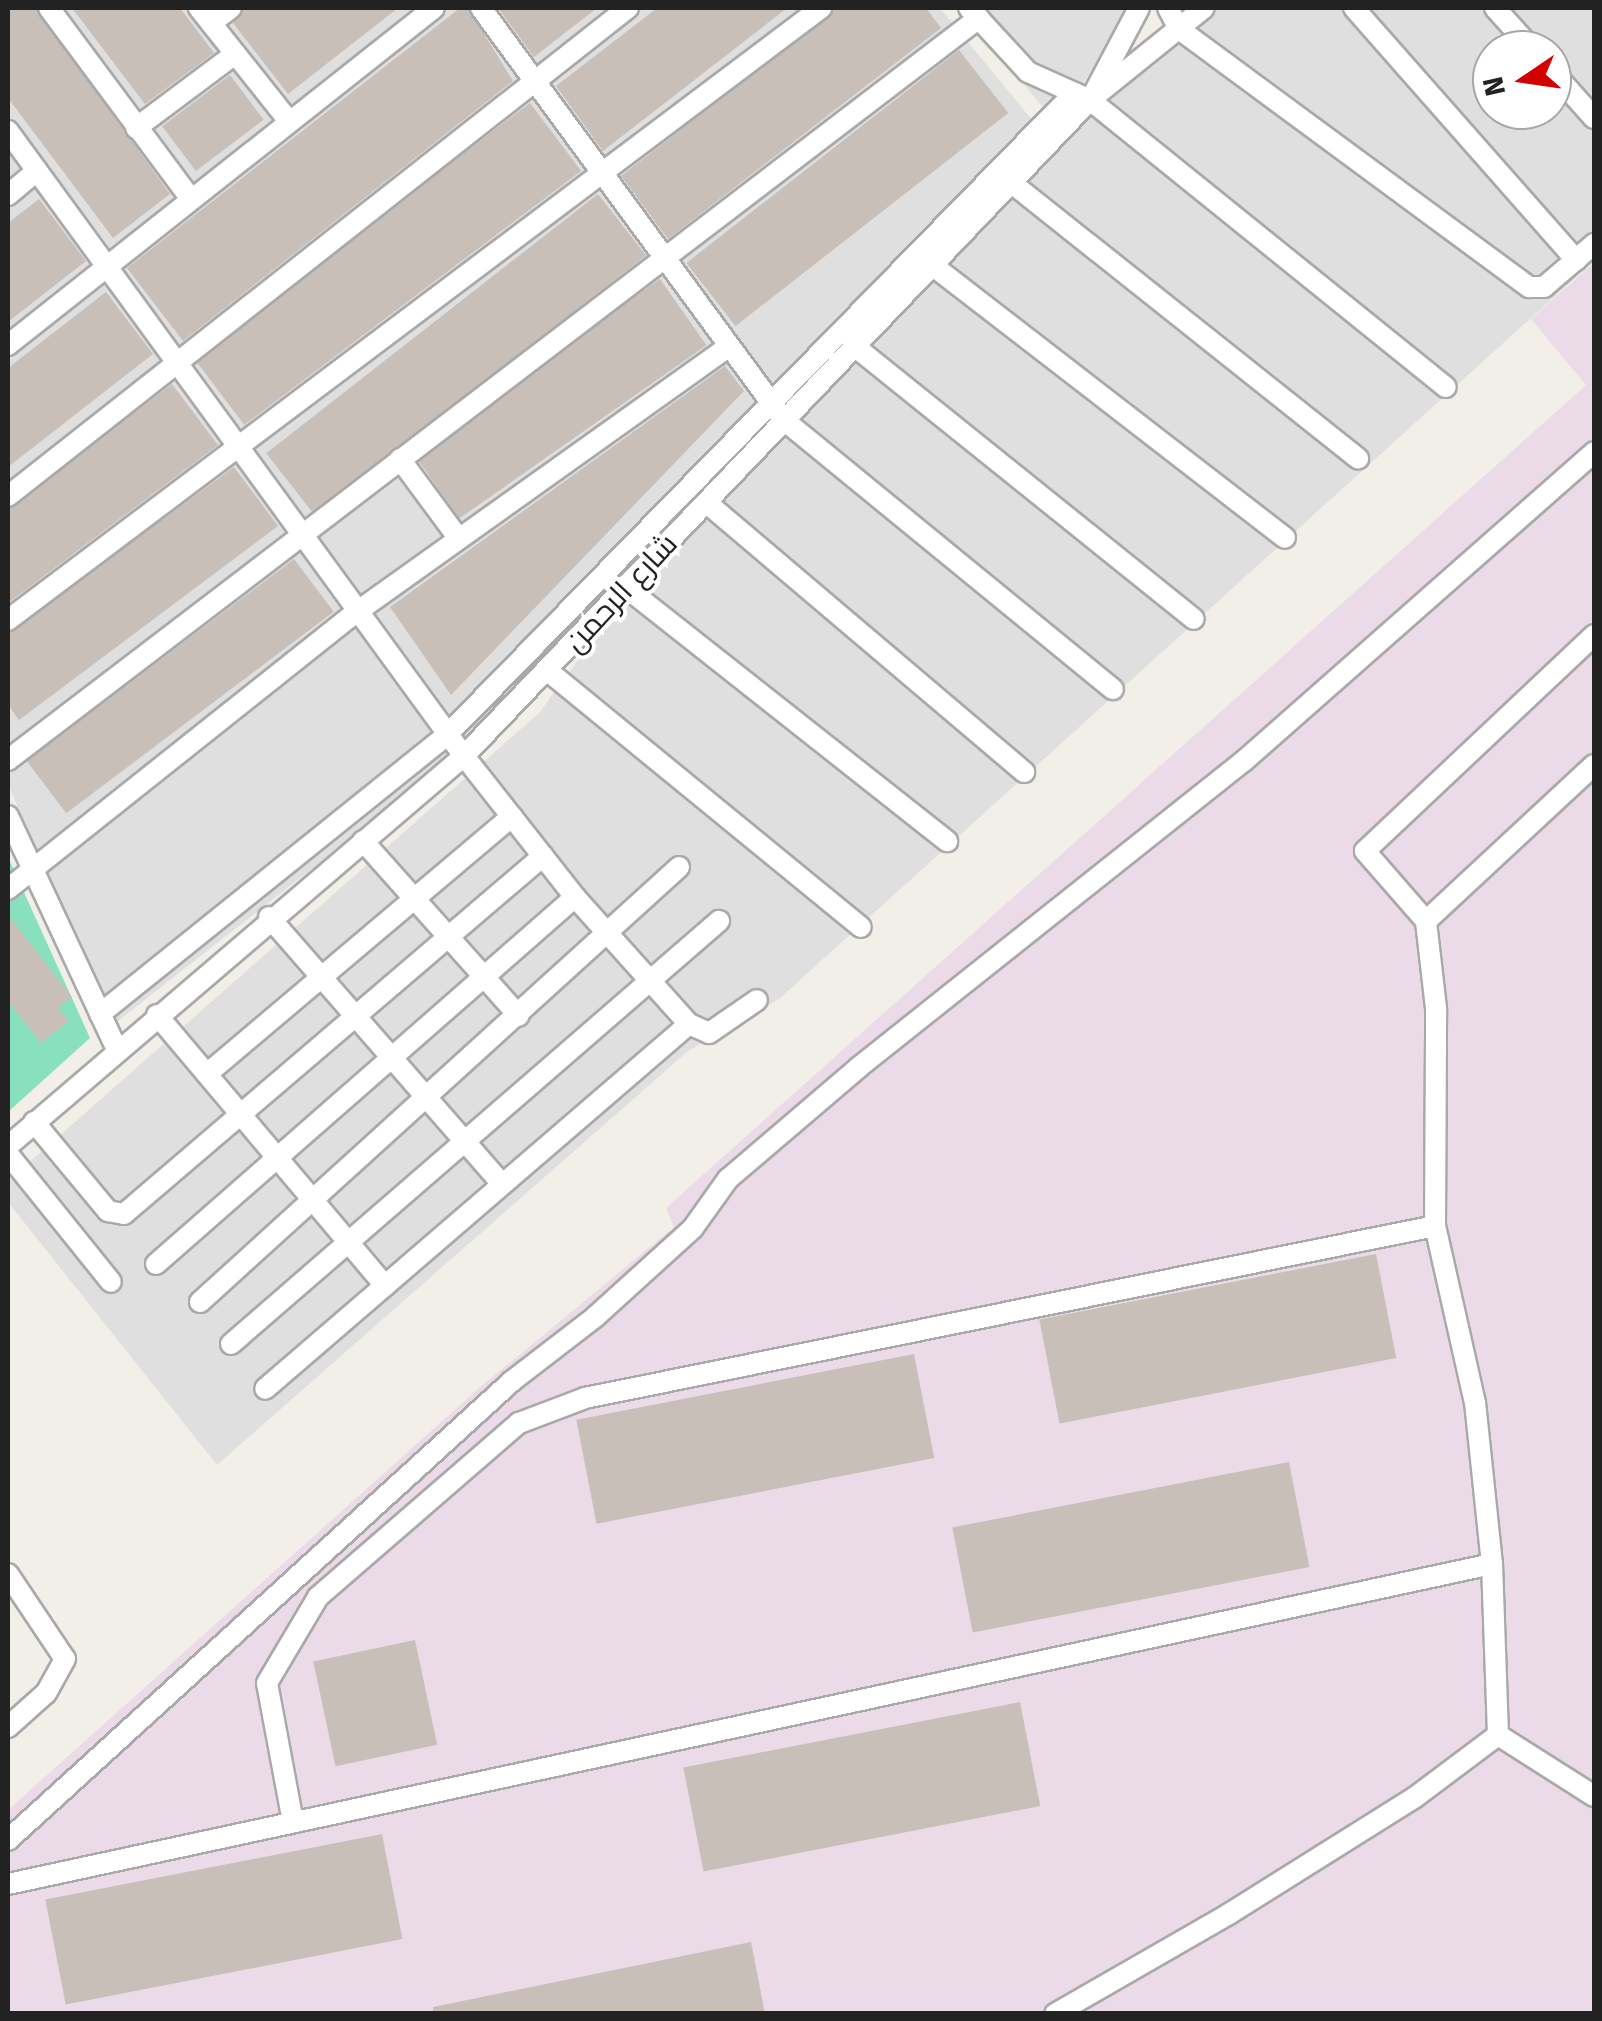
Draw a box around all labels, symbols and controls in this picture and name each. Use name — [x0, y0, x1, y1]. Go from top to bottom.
north arrow — [1472, 30, 1572, 130]
text: N — [1476, 74, 1512, 99]
street label: شارع الرحمن — [557, 526, 685, 660]

